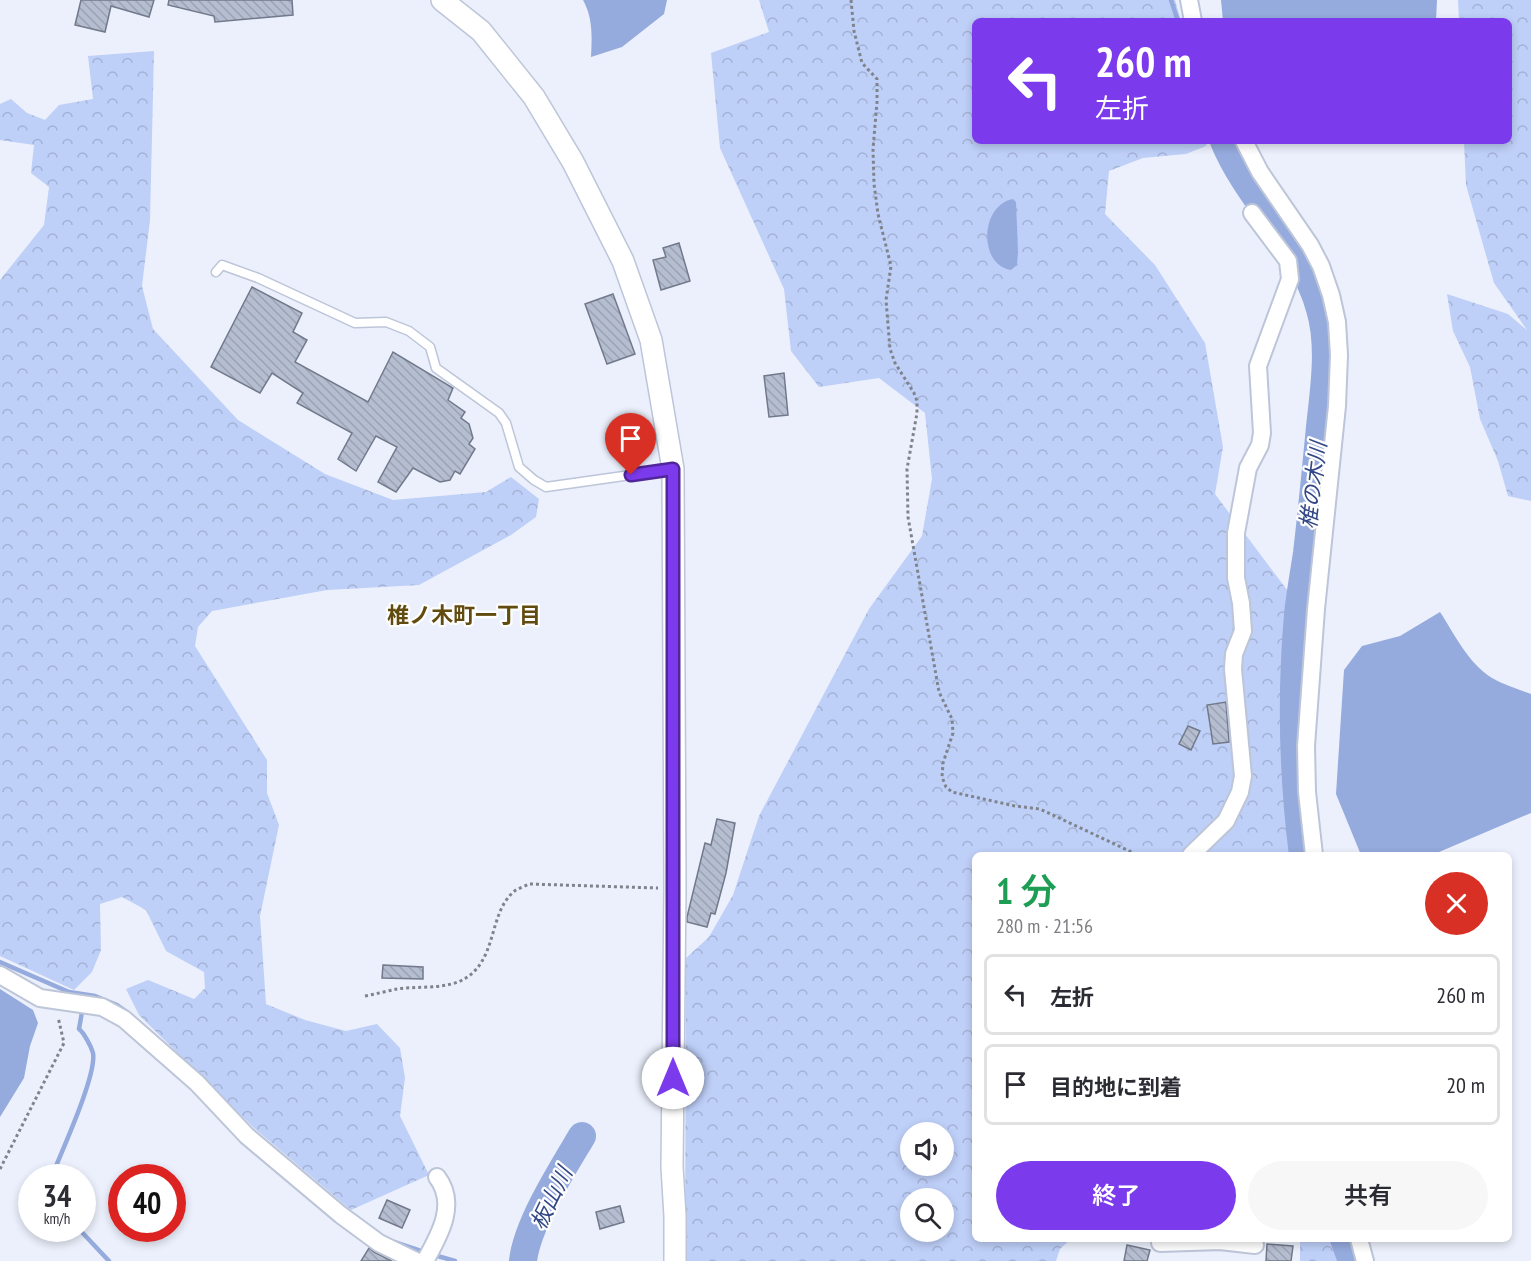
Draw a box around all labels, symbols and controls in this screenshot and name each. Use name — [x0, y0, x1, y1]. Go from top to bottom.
text: 260 m — [1095, 34, 1192, 89]
icon: left — [996, 42, 1074, 120]
text: 左折 — [1095, 91, 1149, 125]
pin — [605, 413, 656, 475]
icon: arrive — [614, 422, 647, 455]
water label: 椎の木川 — [1294, 438, 1333, 530]
district label: 椎ノ木町一丁目 — [387, 601, 541, 629]
text: 1 分 — [996, 867, 1057, 914]
button: close — [1425, 872, 1488, 935]
text: 280 m · 21:56 — [996, 913, 1093, 939]
icon: left — [999, 978, 1032, 1011]
text: 260 m — [1436, 981, 1485, 1009]
text: 左折 — [1050, 983, 1094, 1011]
position arrow — [641, 1046, 705, 1110]
icon: arrive — [999, 1068, 1032, 1101]
text: 20 m — [1446, 1071, 1485, 1099]
text: 目的地に到着 — [1050, 1073, 1182, 1101]
map controls — [900, 1122, 954, 1242]
button: sound — [900, 1122, 954, 1176]
water label: 板山川 — [524, 1160, 579, 1234]
button: 終了 — [996, 1161, 1236, 1230]
button: 共有 — [1248, 1161, 1488, 1230]
speed limit sign: 40 — [108, 1164, 186, 1242]
text: 34 — [43, 1176, 71, 1215]
button: search — [900, 1188, 954, 1242]
text: km/h — [44, 1209, 70, 1228]

